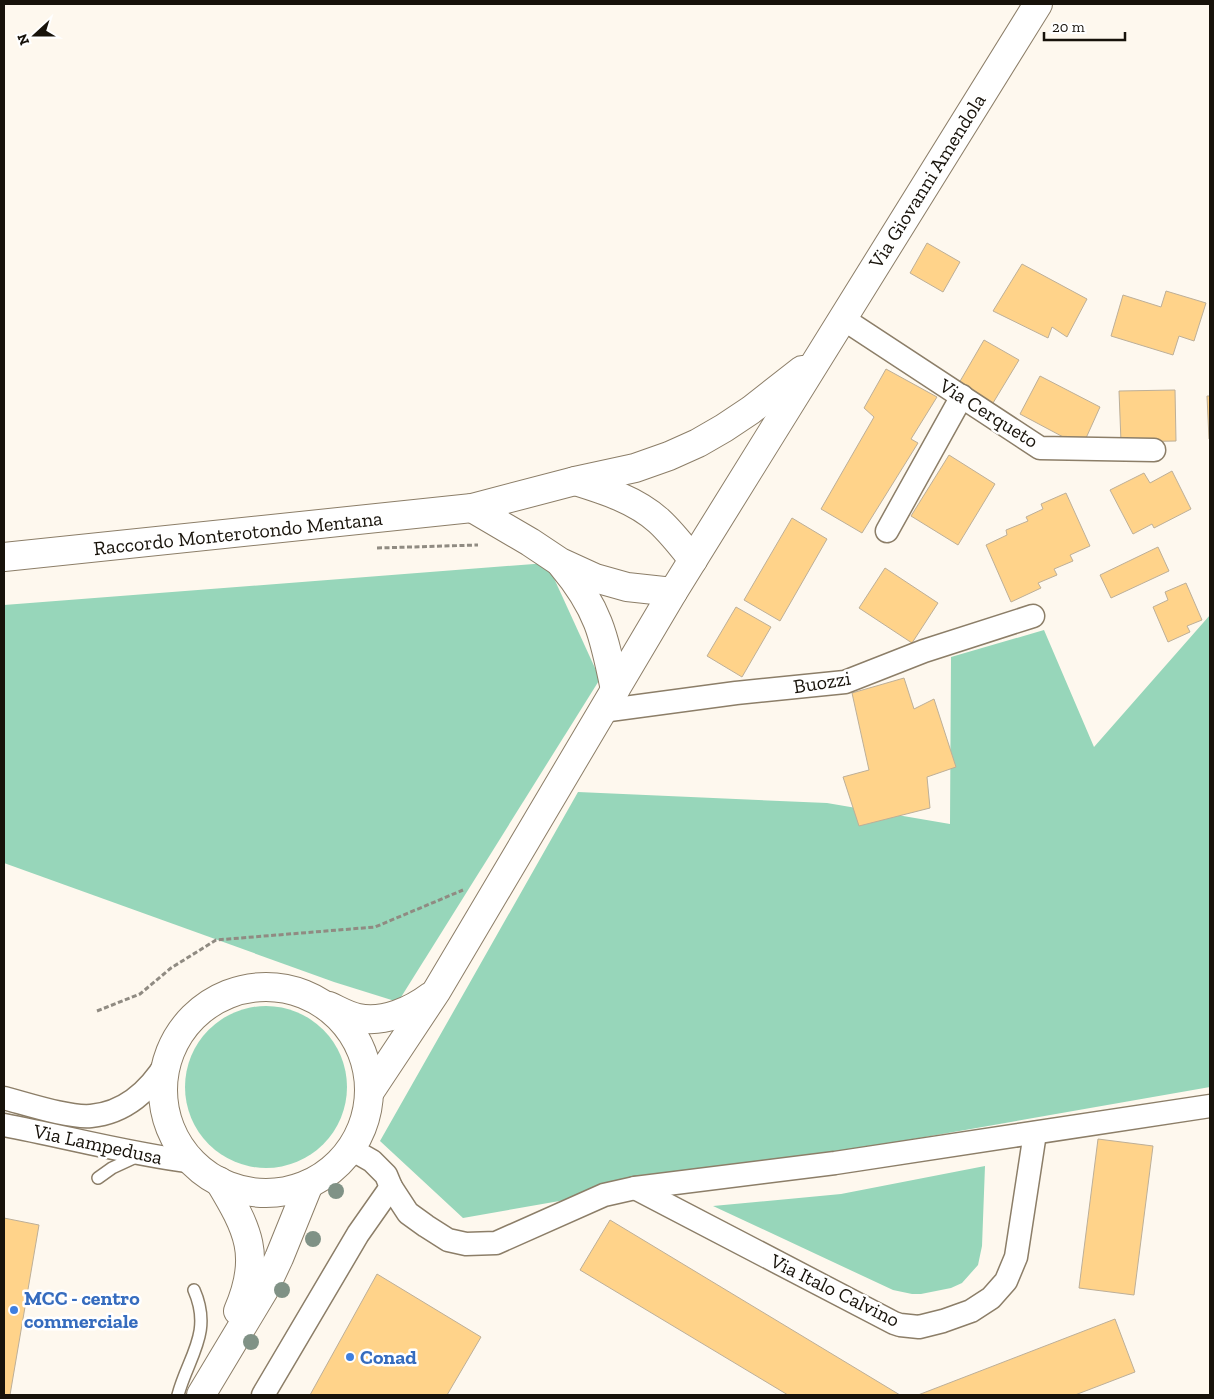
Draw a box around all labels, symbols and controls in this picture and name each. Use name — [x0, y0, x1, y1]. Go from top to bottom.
north arrow — [10, 10, 60, 60]
scale bar — [1044, 10, 1125, 42]
text: 20 m — [1052, 18, 1085, 36]
text: N — [13, 31, 33, 47]
street label: Via Giovanni Amendola — [863, 89, 991, 274]
street label: Via Cerqueto — [934, 373, 1043, 453]
street label: Raccordo Monterotondo Mentana — [92, 506, 384, 560]
street label: Buozzi — [792, 666, 853, 698]
street label: Via Lampedusa — [30, 1118, 165, 1169]
street label: Via Italo Calvino — [766, 1248, 904, 1332]
place label: MCC - centro commerciale — [24, 1286, 140, 1333]
marker: MCC - centro commerciale — [8, 1304, 20, 1316]
place label: Conad — [360, 1345, 417, 1369]
marker: Conad — [344, 1351, 356, 1363]

